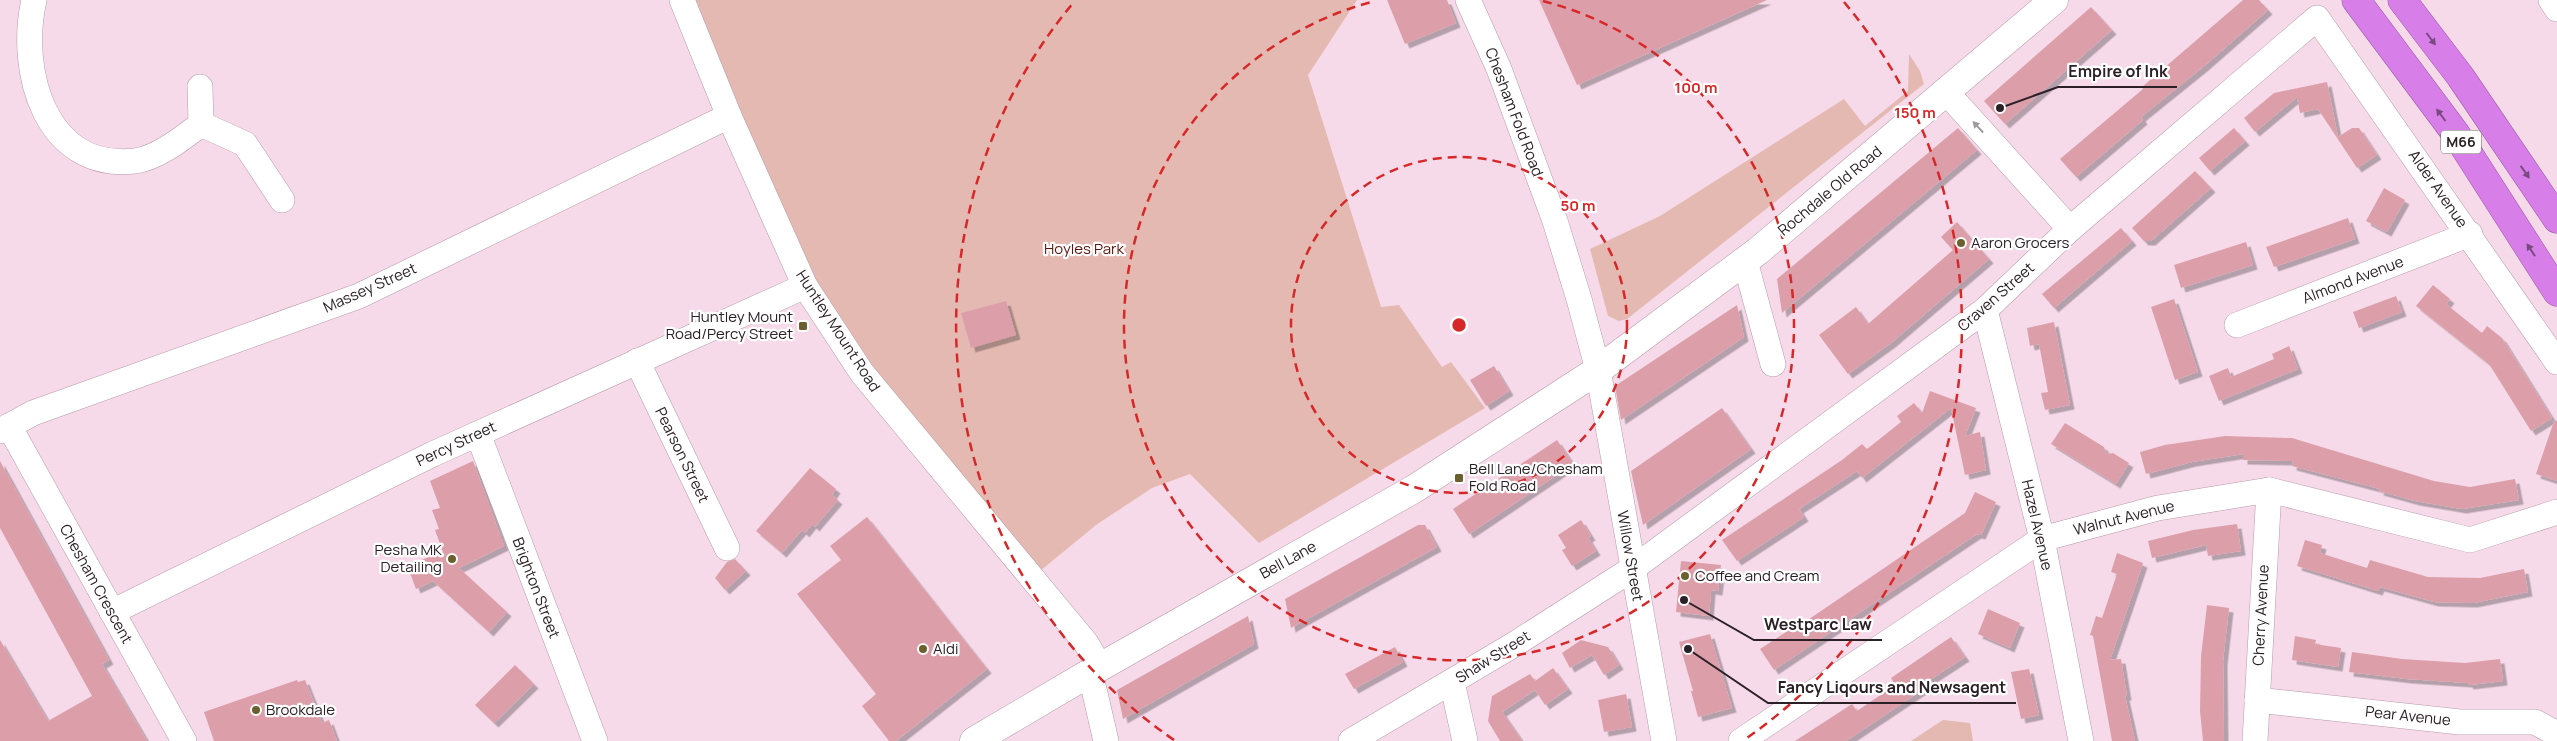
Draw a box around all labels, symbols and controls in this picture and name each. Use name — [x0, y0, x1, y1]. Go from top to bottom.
one-way arrow — [2426, 32, 2437, 45]
street label: Chesham Fold Road — [1480, 44, 1549, 179]
callout: Empire of Ink — [2058, 56, 2177, 87]
text: Empire of Ink — [2068, 60, 2168, 82]
text: 100 m — [1675, 77, 1717, 98]
text: 150 m — [1894, 102, 1936, 123]
one-way arrow — [2436, 109, 2447, 122]
one-way arrow — [1972, 122, 1984, 134]
road number: M66 — [2441, 130, 2481, 154]
street label: Rochdale Old Road — [1773, 141, 1886, 240]
street label: Alder Avenue — [2404, 146, 2473, 232]
one-way arrow — [2520, 165, 2530, 179]
text: 50 m — [1560, 195, 1596, 216]
place label: Aaron Grocers — [1971, 232, 2070, 253]
marker: Aaron Grocers — [1955, 237, 1967, 249]
park label: Hoyles Park — [1044, 238, 1124, 259]
one-way arrow — [2527, 243, 2536, 257]
street label: Almond Avenue — [2299, 251, 2407, 308]
street label: Craven Street — [1953, 257, 2039, 336]
street label: Massey Street — [320, 258, 420, 318]
street label: Huntley Mount Road — [791, 266, 886, 396]
place label: Huntley Mount Road/Percy Street — [666, 306, 793, 344]
centre of rings — [1450, 316, 1468, 334]
marker: Huntley Mount Road/Percy Street — [797, 320, 809, 332]
street label: Pearson Street — [650, 404, 715, 506]
street label: Percy Street — [412, 416, 499, 471]
place label: Bell Lane/Chesham Fold Road — [1469, 458, 1603, 496]
marker: Bell Lane/Chesham Fold Road — [1453, 472, 1465, 484]
street label: Hazel Avenue — [2017, 477, 2058, 573]
street label: Walnut Avenue — [2071, 495, 2177, 540]
street label: Willow Street — [1612, 509, 1649, 603]
street label: Chesham Crescent — [55, 520, 138, 647]
street label: Brighton Street — [508, 534, 565, 641]
street label: Bell Lane — [1256, 535, 1320, 584]
place label: Pesha MK Detailing — [375, 539, 442, 577]
marker: Pesha MK Detailing — [446, 553, 458, 565]
street label: Cherry Avenue — [2247, 564, 2274, 666]
place label: Coffee and Cream — [1695, 565, 1820, 586]
marker: Coffee and Cream — [1679, 570, 1691, 582]
callout: Westparc Law — [1754, 609, 1882, 640]
text: Westparc Law — [1764, 613, 1872, 635]
street label: Shaw Street — [1451, 625, 1534, 688]
place label: Aldi — [933, 638, 958, 659]
marker: Aldi — [917, 643, 929, 655]
callout: Fancy Liqours and Newsagent — [1768, 672, 2016, 703]
text: Fancy Liqours and Newsagent — [1778, 676, 2006, 698]
place label: Brookdale — [266, 699, 335, 720]
street label: Pear Avenue — [2364, 701, 2452, 730]
marker: Brookdale — [250, 704, 262, 716]

